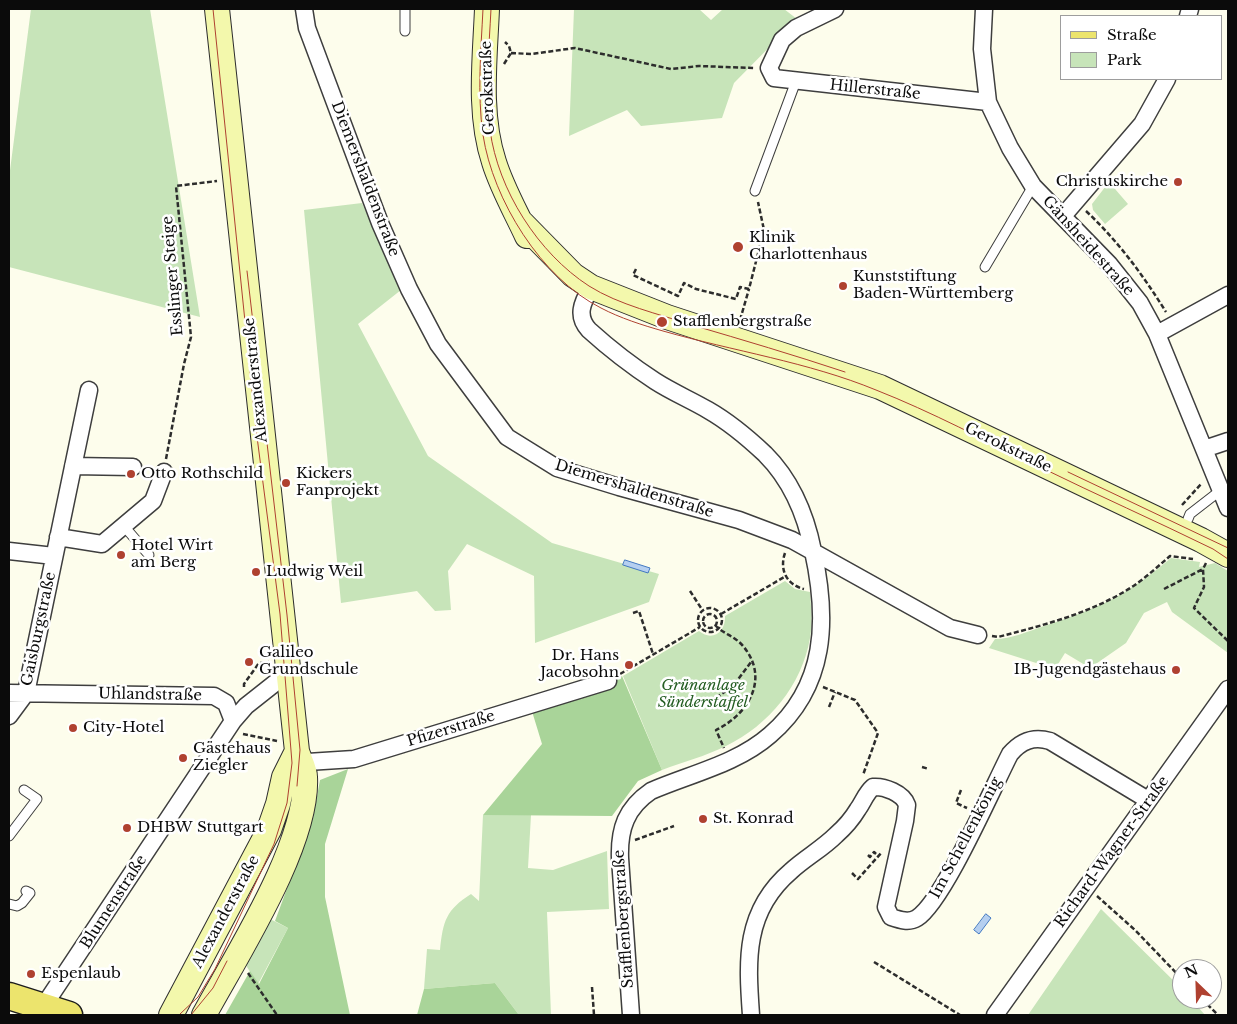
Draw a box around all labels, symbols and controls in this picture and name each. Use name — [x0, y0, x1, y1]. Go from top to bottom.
legend — [1060, 15, 1222, 80]
text: Straße — [1107, 25, 1157, 44]
street label: Gerokstraße — [477, 40, 499, 136]
text: Park — [1107, 50, 1142, 69]
street label: Hillerstraße — [829, 76, 921, 104]
street label: Diemershaldenstraße — [327, 99, 403, 259]
place label: Christuskirche — [1056, 173, 1168, 191]
marker: Christuskirche — [1172, 176, 1184, 188]
street label: Gänsheidestraße — [1038, 192, 1138, 300]
street label: Esslinger Steige — [159, 215, 187, 337]
place label: Klinik Charlottenhaus — [749, 229, 867, 264]
marker: Klinik Charlottenhaus — [731, 240, 745, 254]
place label: Kunststiftung Baden-Württemberg — [853, 268, 1013, 303]
marker: Kunststiftung Baden-Württemberg — [837, 280, 849, 292]
place label: Stafflenbergstraße — [673, 313, 812, 331]
marker: Stafflenbergstraße — [655, 315, 669, 329]
street label: Alexanderstraße — [240, 317, 272, 443]
street label: Gerokstraße — [962, 419, 1054, 477]
street label: Diemershaldenstraße — [552, 456, 716, 522]
place label: Otto Rothschild — [141, 465, 263, 483]
place label: Kickers Fanprojekt — [296, 465, 379, 500]
marker: Otto Rothschild — [125, 468, 137, 480]
marker: Kickers Fanprojekt — [280, 477, 292, 489]
place label: Hotel Wirt am Berg — [131, 537, 213, 572]
marker: Hotel Wirt am Berg — [115, 549, 127, 561]
place label: Ludwig Weil — [266, 563, 363, 581]
marker: Ludwig Weil — [250, 566, 262, 578]
street label: Gaisburgstraße — [18, 570, 60, 688]
place label: Galileo Grundschule — [259, 644, 358, 679]
place label: Dr. Hans Jacobsohn — [540, 647, 619, 682]
marker: Galileo Grundschule — [243, 656, 255, 668]
marker: Dr. Hans Jacobsohn — [623, 659, 635, 671]
place label: IB-Jugendgästehaus — [1014, 661, 1166, 679]
marker: IB-Jugendgästehaus — [1170, 664, 1182, 676]
park label: Grünanlage Sünderstaffel — [658, 677, 748, 712]
street label: Uhlandstraße — [98, 685, 202, 705]
street label: Pfizerstraße — [405, 707, 497, 751]
place label: City-Hotel — [83, 719, 164, 737]
marker: City-Hotel — [67, 722, 79, 734]
place label: Gästehaus Ziegler — [193, 740, 271, 775]
marker: Gästehaus Ziegler — [177, 752, 189, 764]
street label: Richard-Wagner-Straße — [1051, 773, 1173, 931]
street label: Im Schellenkönig — [926, 774, 1006, 902]
place label: St. Konrad — [713, 810, 794, 828]
marker: St. Konrad — [697, 813, 709, 825]
place label: DHBW Stuttgart — [137, 819, 264, 837]
marker: DHBW Stuttgart — [121, 822, 133, 834]
street label: Stafflenbergstraße — [610, 849, 638, 989]
street label: Blumenstraße — [77, 852, 151, 952]
street label: Alexanderstraße — [189, 852, 263, 972]
north arrow — [1172, 959, 1222, 1009]
text: N — [1182, 960, 1201, 982]
place label: Espenlaub — [41, 965, 121, 983]
marker: Espenlaub — [25, 968, 37, 980]

